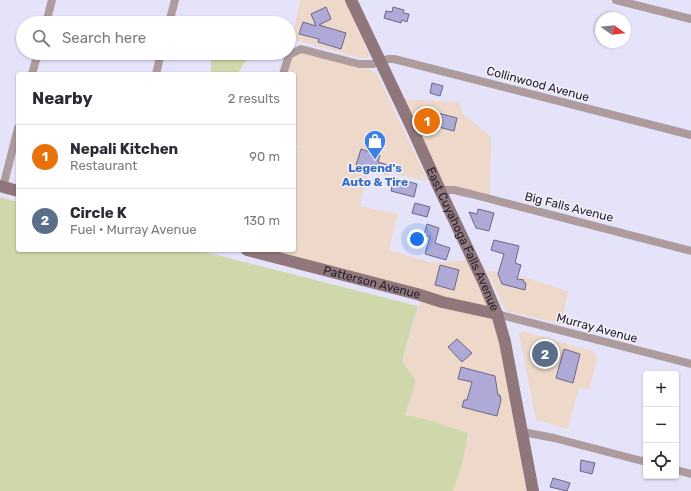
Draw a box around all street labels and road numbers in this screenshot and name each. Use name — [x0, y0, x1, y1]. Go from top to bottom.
street label: Collinwood Avenue — [485, 64, 591, 105]
street label: East Cuyahoga Falls Avenue — [424, 165, 502, 313]
street label: Big Falls Avenue — [523, 189, 615, 225]
street label: Patterson Avenue — [322, 263, 422, 302]
street label: Murray Avenue — [555, 310, 639, 346]

